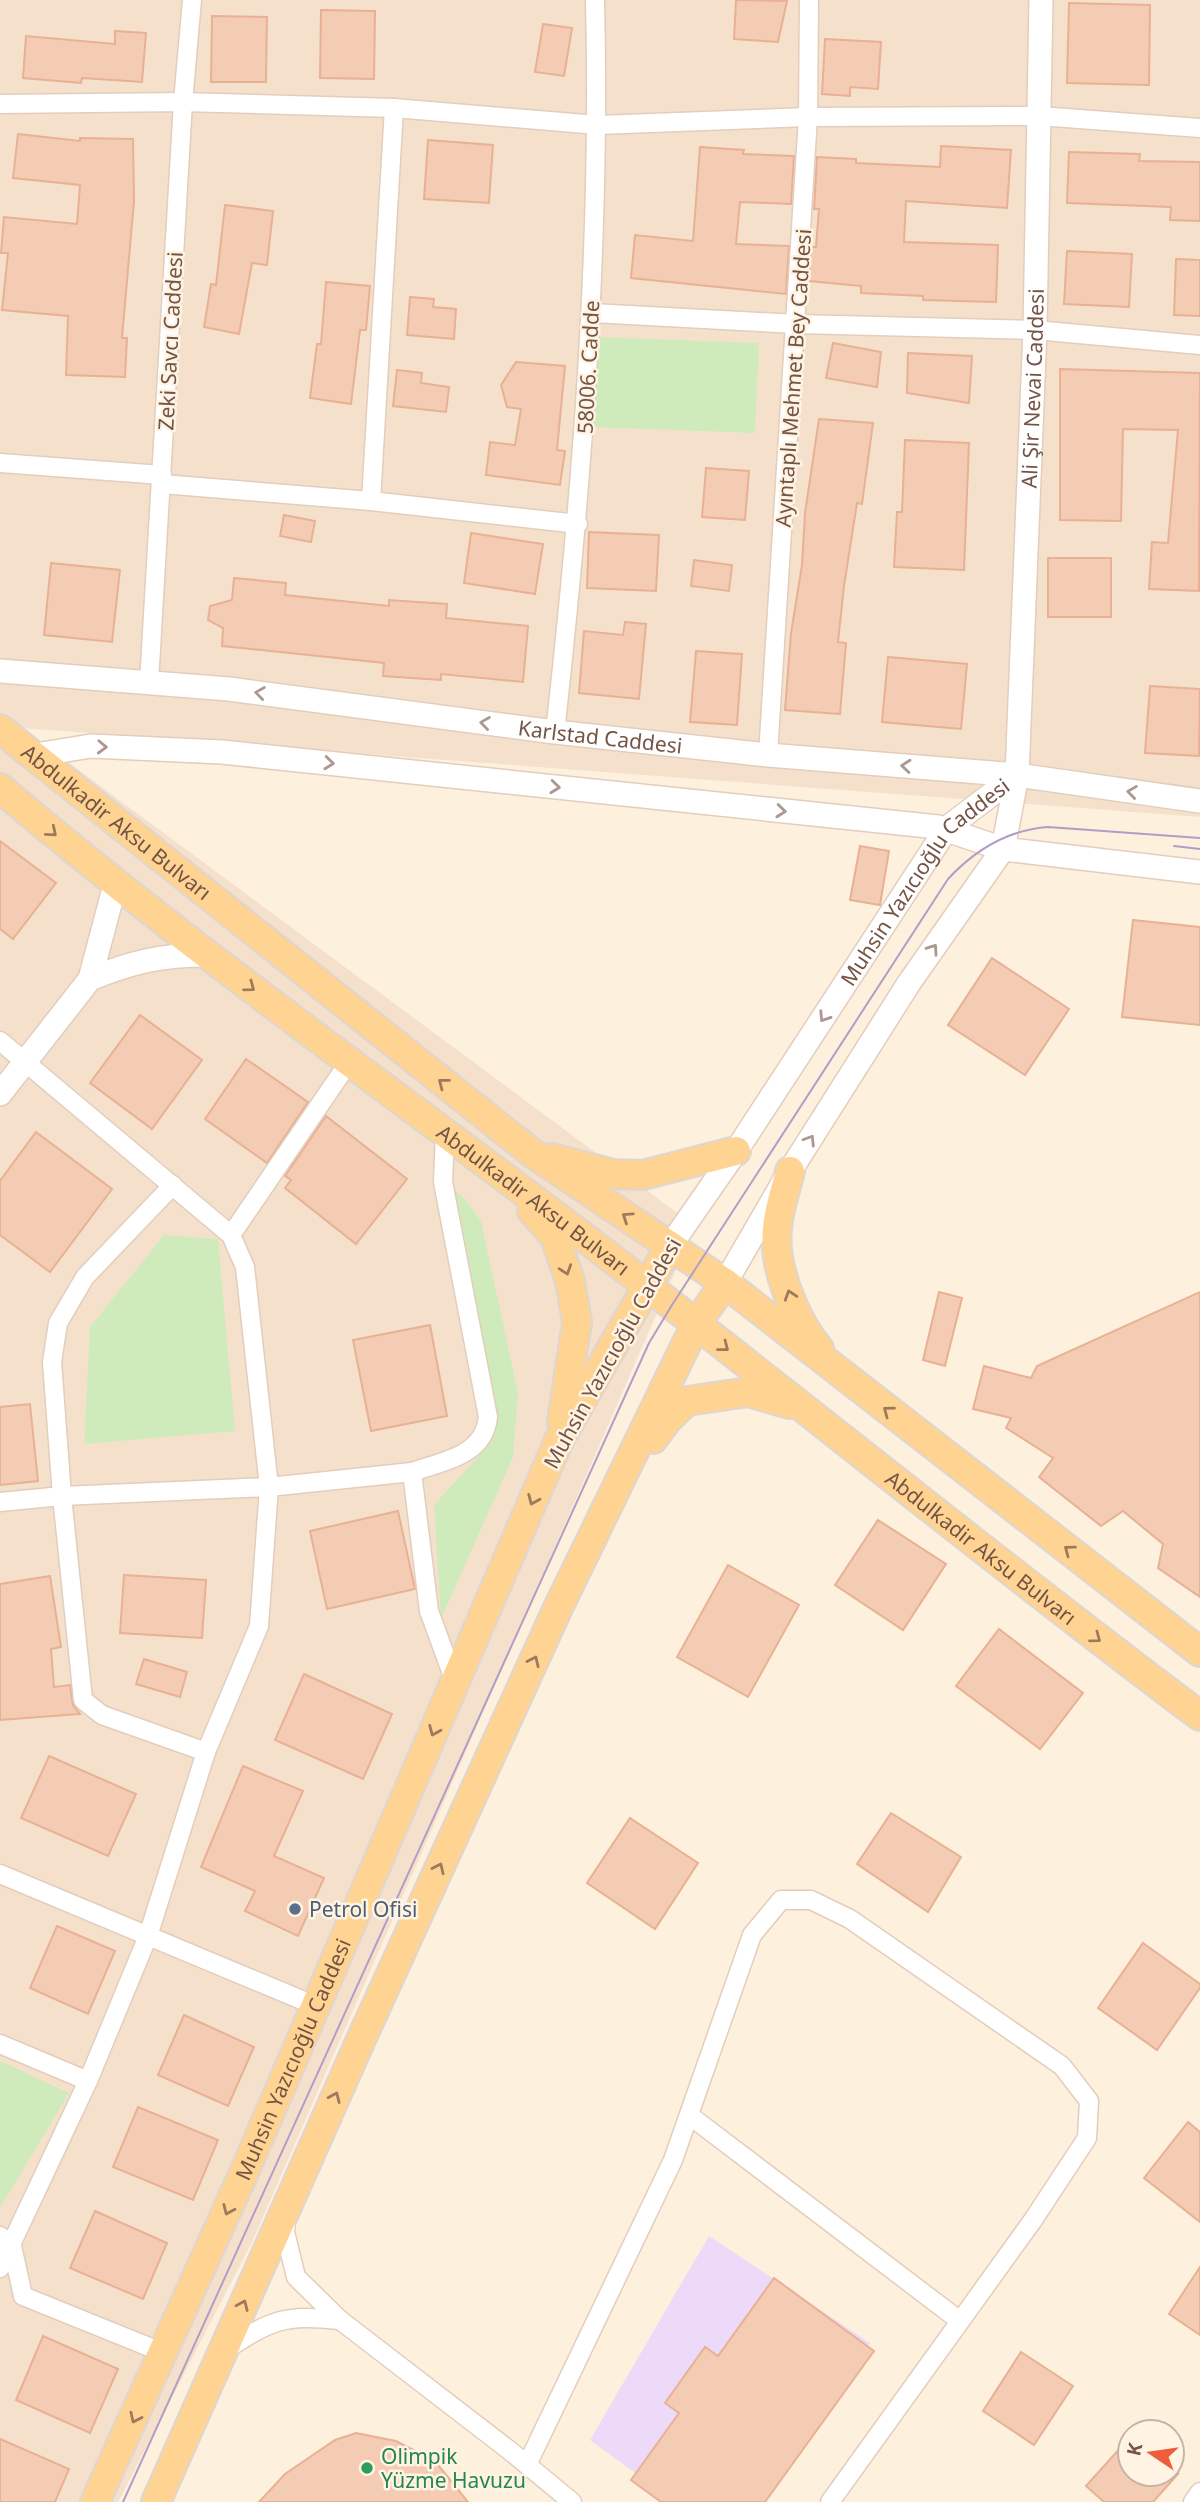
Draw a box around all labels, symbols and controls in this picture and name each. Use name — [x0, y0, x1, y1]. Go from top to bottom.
street label: Ayıntaplı Mehmet Bey Caddesi — [769, 228, 817, 528]
street label: Zeki Savcı Caddesi — [151, 251, 189, 431]
street label: Ali Şir Nevai Caddesi — [1015, 288, 1050, 489]
street label: 58006. Cadde — [571, 299, 605, 435]
one-way arrow — [254, 685, 266, 700]
street label: Karlstad Caddesi — [516, 713, 684, 760]
one-way arrow — [479, 716, 491, 731]
street label: Abdulkadir Aksu Bulvarı — [16, 738, 217, 906]
one-way arrow — [97, 739, 108, 754]
one-way arrow — [324, 755, 335, 770]
one-way arrow — [901, 759, 912, 774]
street label: Muhsin Yazıcıoğlu Caddesi — [834, 772, 1015, 991]
one-way arrow — [550, 779, 561, 794]
one-way arrow — [1127, 785, 1138, 800]
one-way arrow — [776, 803, 787, 818]
one-way arrow — [44, 824, 57, 836]
one-way arrow — [925, 944, 937, 957]
one-way arrow — [242, 979, 255, 992]
one-way arrow — [820, 1009, 832, 1022]
one-way arrow — [439, 1079, 451, 1092]
street label: Abdulkadir Aksu Bulvarı — [431, 1118, 636, 1282]
one-way arrow — [801, 1135, 814, 1148]
one-way arrow — [622, 1213, 635, 1225]
street label: Muhsin Yazıcıoğlu Caddesi — [537, 1233, 687, 1473]
one-way arrow — [558, 1263, 572, 1275]
one-way arrow — [783, 1289, 798, 1301]
one-way arrow — [717, 1338, 729, 1351]
one-way arrow — [883, 1407, 896, 1420]
street label: Abdulkadir Aksu Bulvarı — [880, 1464, 1082, 1631]
one-way arrow — [528, 1493, 542, 1505]
one-way arrow — [1064, 1545, 1076, 1558]
one-way arrow — [1088, 1630, 1101, 1643]
one-way arrow — [525, 1656, 539, 1668]
one-way arrow — [428, 1724, 442, 1737]
one-way arrow — [431, 1863, 445, 1875]
place label: Petrol Ofisi — [309, 1895, 418, 1923]
marker: Petrol Ofisi — [287, 1901, 303, 1917]
street label: Muhsin Yazıcıoğlu Caddesi — [228, 1934, 357, 2184]
one-way arrow — [327, 2092, 341, 2104]
one-way arrow — [222, 2203, 236, 2216]
one-way arrow — [235, 2300, 249, 2312]
one-way arrow — [129, 2411, 143, 2423]
north arrow — [1116, 2418, 1186, 2488]
text: K — [1120, 2440, 1149, 2458]
place label: Olimpik Yüzme Havuzu — [381, 2442, 526, 2494]
marker: Olimpik Yüzme Havuzu — [359, 2460, 375, 2476]

